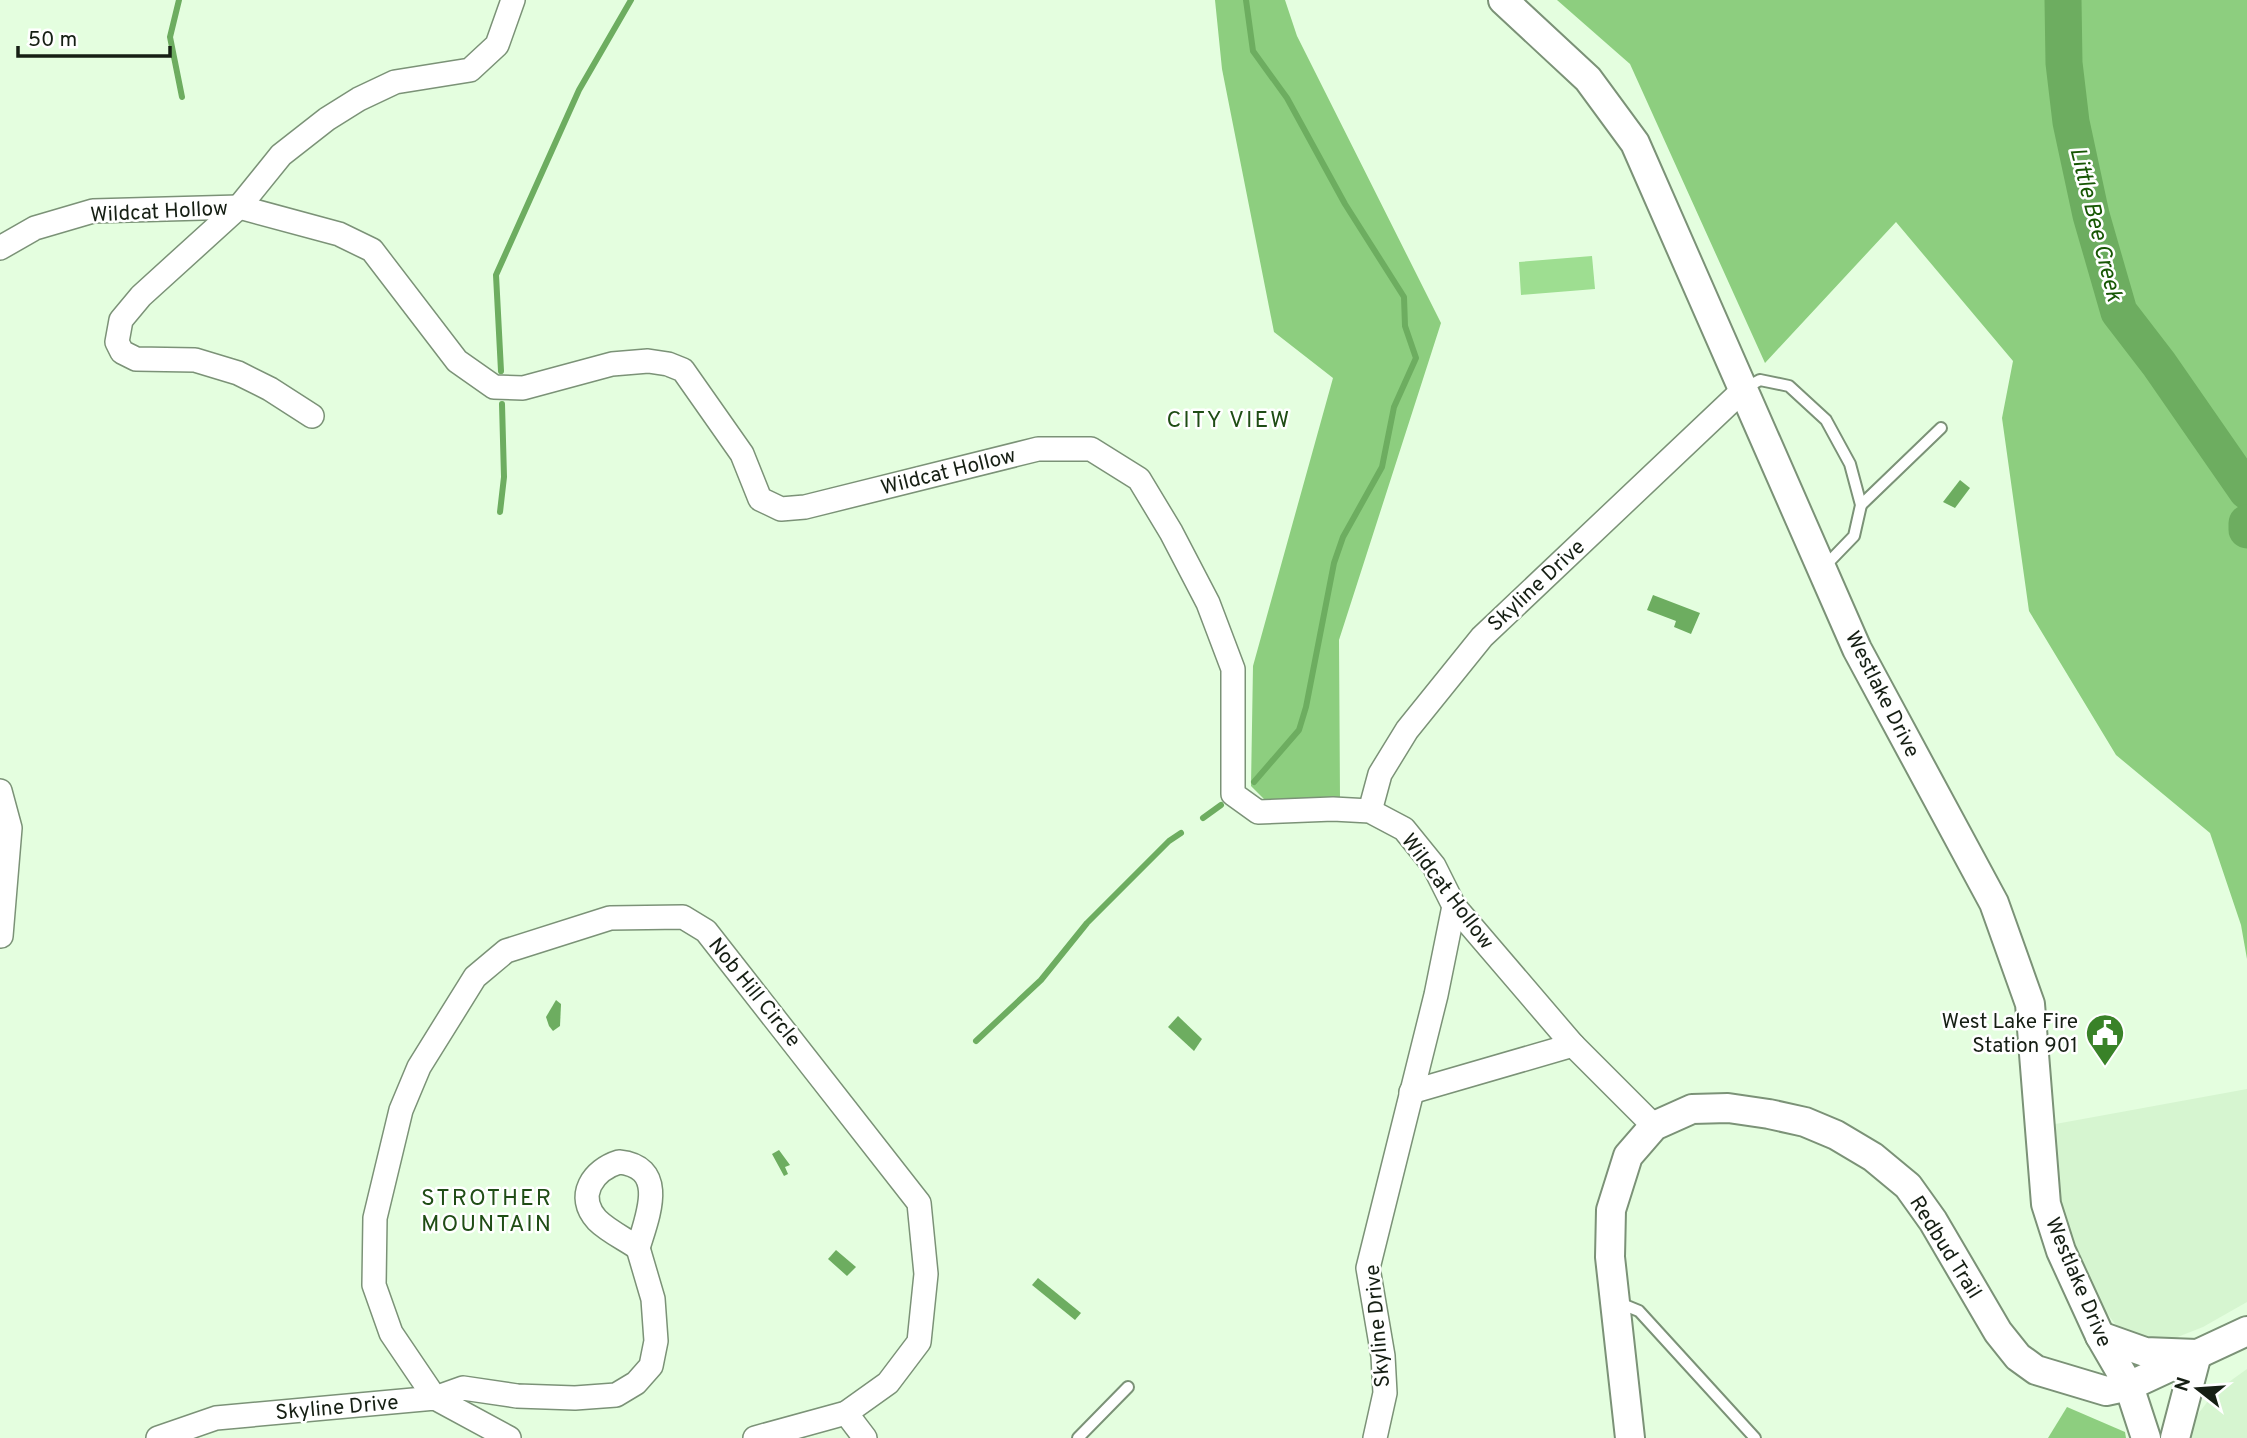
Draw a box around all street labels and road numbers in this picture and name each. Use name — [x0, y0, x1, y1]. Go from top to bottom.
street label: Wildcat Hollow — [89, 195, 229, 230]
street label: Wildcat Hollow — [878, 443, 1019, 502]
street label: Skyline Drive — [1483, 534, 1591, 638]
street label: Westlake Drive — [1838, 627, 1925, 763]
street label: Wildcat Hollow — [1394, 829, 1499, 955]
street label: Nob Hill Circle — [701, 933, 806, 1053]
street label: Redbud Trail — [1902, 1191, 1987, 1304]
street label: Westlake Drive — [2038, 1214, 2117, 1352]
street label: Skyline Drive — [1360, 1263, 1397, 1389]
street label: Skyline Drive — [274, 1390, 400, 1427]

